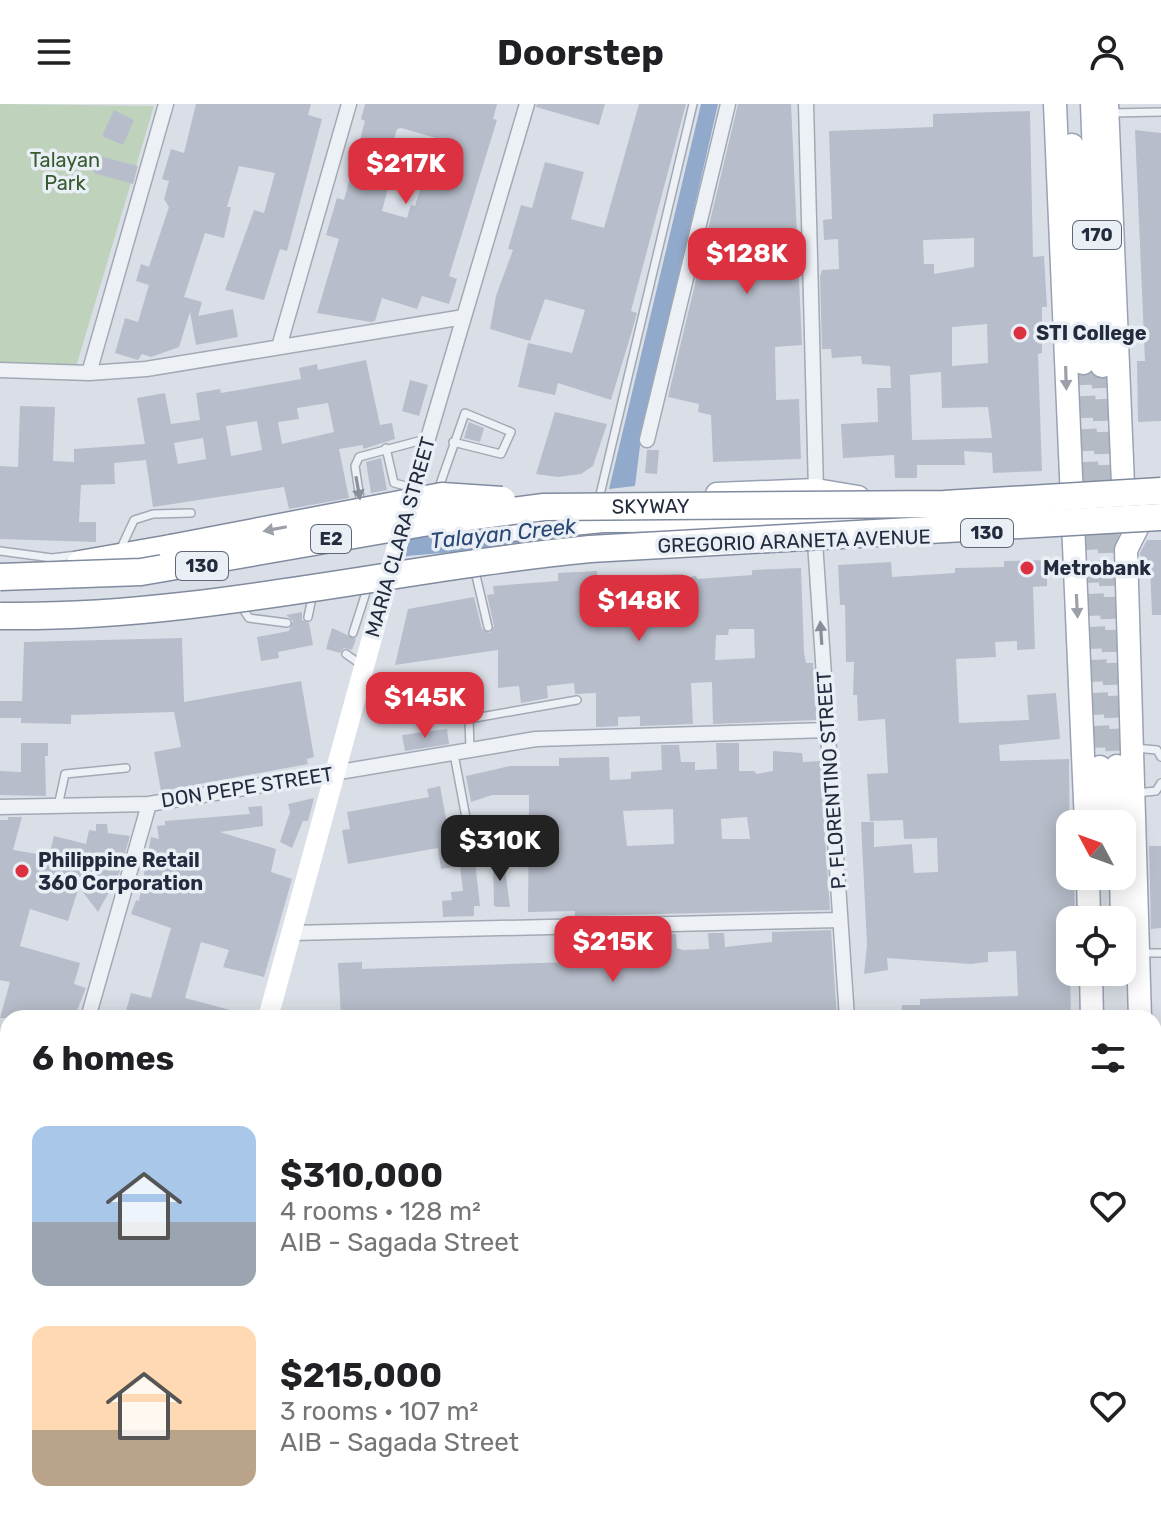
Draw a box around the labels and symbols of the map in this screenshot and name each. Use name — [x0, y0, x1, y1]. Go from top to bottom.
pin: $217K — [350, 138, 462, 206]
park label: Talayan Park — [30, 148, 100, 195]
road number: 170 — [1073, 221, 1121, 249]
pin: $128K — [691, 228, 803, 296]
place label: STI College — [1036, 321, 1147, 345]
marker: STI College — [1011, 324, 1029, 342]
one-way arrow — [1060, 366, 1073, 391]
street label: MARIA CLARA STREET — [360, 434, 440, 640]
one-way arrow — [352, 476, 365, 501]
street label: SKYWAY — [612, 494, 690, 518]
water label: Talayan Creek — [429, 512, 578, 555]
road number: 130 — [961, 519, 1013, 547]
one-way arrow — [262, 523, 287, 535]
street label: GREGORIO ARANETA AVENUE — [657, 524, 931, 558]
road number: E2 — [311, 525, 351, 553]
road number: 130 — [176, 552, 228, 580]
place label: Metrobank — [1043, 556, 1151, 580]
marker: Metrobank — [1018, 559, 1036, 577]
pin: $148K — [583, 575, 695, 643]
one-way arrow — [1070, 594, 1083, 619]
one-way arrow — [814, 620, 827, 645]
street label: P. FLORENTINO STREET — [811, 670, 851, 890]
pin: $145K — [369, 672, 481, 740]
street label: DON PEPE STREET — [159, 761, 335, 812]
north arrow — [1056, 810, 1136, 890]
pin: $310K — [444, 815, 556, 883]
place label: Philippine Retail 360 Corporation — [38, 848, 203, 895]
marker: Philippine Retail 360 Corporation — [13, 862, 31, 880]
pin: $215K — [557, 916, 669, 984]

